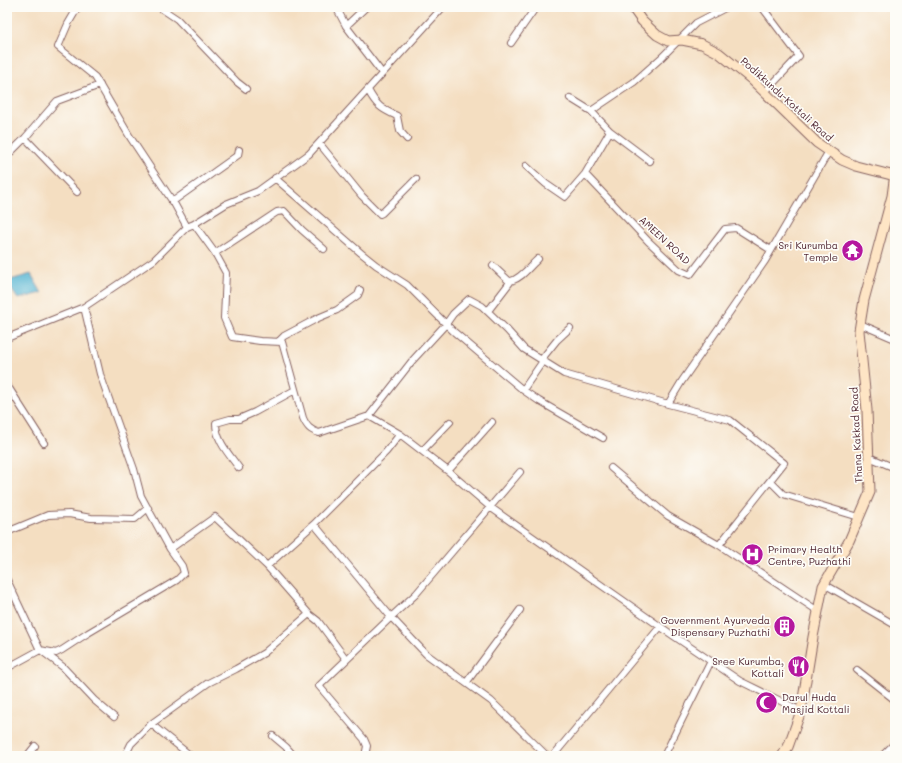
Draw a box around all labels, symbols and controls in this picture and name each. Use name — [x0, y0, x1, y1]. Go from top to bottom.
street label: Podikkundu-Kottali Road — [738, 54, 836, 144]
street label: AMEEN ROAD — [636, 213, 694, 267]
place label: Sri Kurumba Temple — [778, 238, 838, 264]
temple icon: Sri Kurumba Temple — [840, 238, 866, 264]
street label: Thana Kakkad Road — [846, 387, 866, 483]
hospital icon: Primary Health Centre, Puzhathi — [740, 542, 766, 568]
place label: Primary Health Centre, Puzhathi — [768, 542, 851, 568]
place label: Government Ayurveda Dispensary Puzhathi — [661, 613, 770, 639]
building icon: Government Ayurveda Dispensary Puzhathi — [772, 613, 798, 639]
place label: Sree Kurumba, Kottali — [712, 654, 784, 680]
restaurant icon: Sree Kurumba, Kottali — [786, 654, 812, 680]
mosque icon: Darul Huda Masjid Kottali — [753, 690, 779, 716]
place label: Darul Huda Masjid Kottali — [782, 690, 850, 716]

